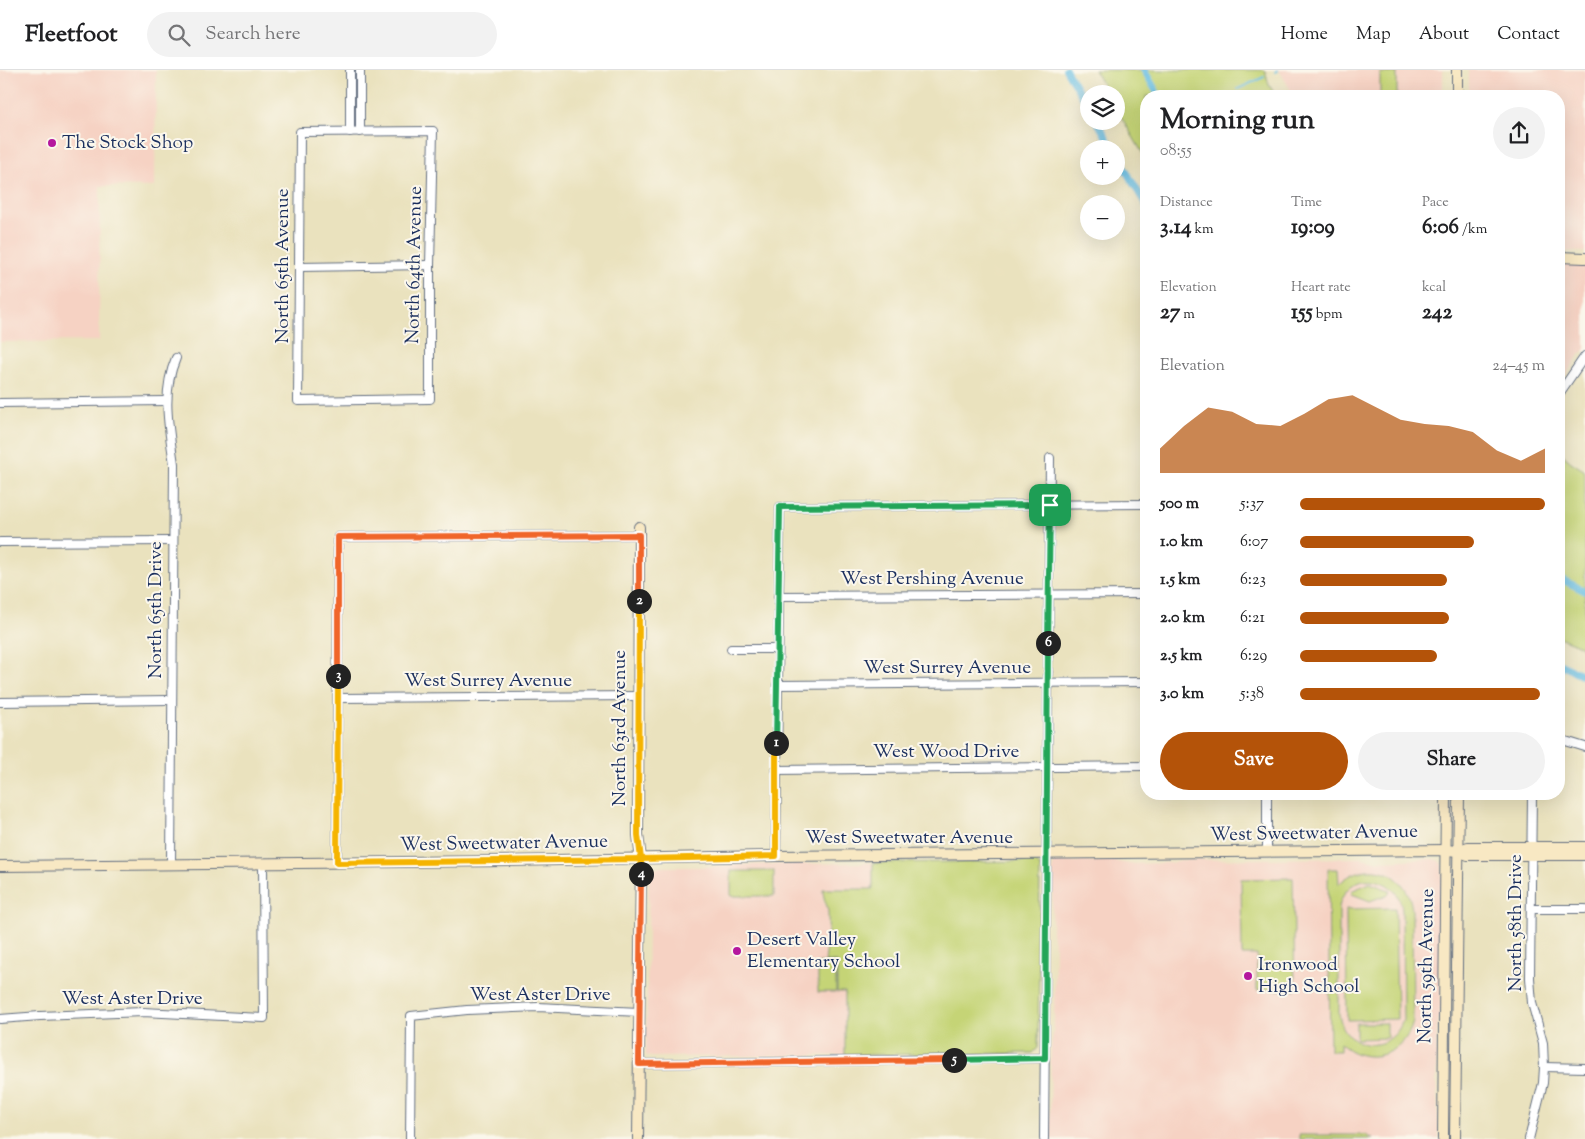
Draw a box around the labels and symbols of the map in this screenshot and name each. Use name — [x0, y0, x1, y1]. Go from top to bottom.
place label: The Stock Shop — [62, 130, 193, 157]
marker: The Stock Shop — [46, 137, 58, 149]
street label: North 64th Avenue — [400, 186, 430, 344]
street label: North 65th Avenue — [270, 188, 297, 344]
pin — [1029, 484, 1071, 526]
street label: North 65th Drive — [143, 541, 170, 679]
street label: West Pershing Avenue — [840, 566, 1024, 593]
pin: 2 — [626, 588, 652, 614]
pin: 6 — [1036, 630, 1060, 656]
street label: North 63rd Avenue — [607, 650, 634, 806]
street label: West Surrey Avenue — [863, 655, 1031, 682]
pin: 3 — [326, 664, 350, 688]
street label: West Surrey Avenue — [404, 668, 572, 695]
pin: 1 — [764, 730, 788, 756]
street label: West Wood Drive — [873, 739, 1019, 766]
street label: West Sweetwater Avenue — [1210, 819, 1418, 849]
street label: West Sweetwater Avenue — [805, 825, 1013, 852]
street label: West Sweetwater Avenue — [400, 829, 608, 859]
street label: North 58th Drive — [1503, 854, 1530, 992]
pin: 4 — [628, 862, 654, 886]
street label: North 59th Avenue — [1412, 888, 1442, 1044]
place label: Desert Valley Elementary School — [747, 927, 900, 976]
marker: Desert Valley Elementary School — [731, 945, 743, 957]
place label: Ironwood High School — [1258, 952, 1360, 1001]
marker: Ironwood High School — [1242, 970, 1254, 982]
street label: West Aster Drive — [469, 982, 611, 1009]
street label: West Aster Drive — [61, 986, 203, 1013]
pin: 5 — [942, 1048, 966, 1072]

